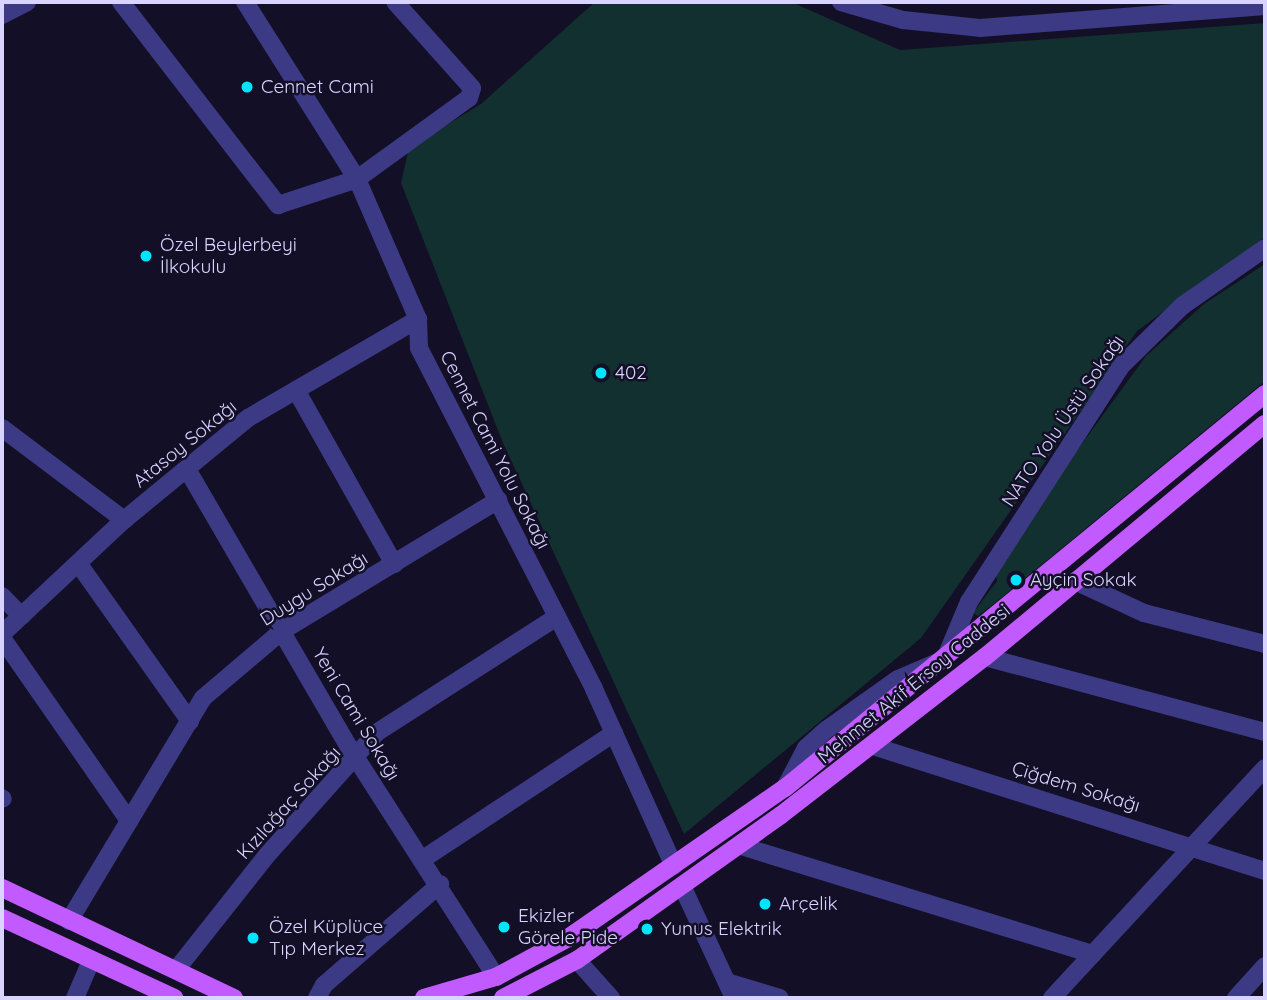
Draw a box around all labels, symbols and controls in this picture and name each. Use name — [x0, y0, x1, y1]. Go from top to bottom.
place label: Cennet Cami — [261, 76, 374, 98]
marker: Cennet Cami — [239, 79, 255, 95]
place label: Özel Beylerbeyi İlkokulu — [160, 234, 297, 278]
marker: Özel Beylerbeyi İlkokulu — [138, 248, 154, 264]
street label: NATO Yolu Üstü Sokağı — [997, 331, 1129, 511]
street label: Cennet Cami Yolu Sokağı — [435, 347, 555, 553]
place label: 402 — [615, 362, 647, 384]
marker: 402 — [593, 365, 609, 381]
street label: Atasoy Sokağı — [129, 395, 241, 493]
street label: Duygu Sokağı — [256, 547, 372, 631]
place label: Ayçin Sokak — [1030, 569, 1137, 591]
marker: Ayçin Sokak — [1008, 572, 1024, 588]
street label: Mehmet Akif Ersoy Caddesi — [813, 599, 1015, 769]
street label: Yeni Cami Sokağı — [307, 643, 405, 785]
street label: Kızılağaç Sokağı — [232, 742, 346, 864]
street label: Çiğdem Sokağı — [1009, 757, 1143, 817]
place label: Arçelik — [779, 893, 838, 915]
marker: Arçelik — [757, 896, 773, 912]
place label: Ekizler Görele Pide — [518, 905, 618, 949]
place label: Özel Küplüce Tıp Merkez — [269, 916, 383, 960]
place label: Yunus Elektrik — [661, 918, 782, 940]
marker: Ekizler Görele Pide — [496, 919, 512, 935]
marker: Yunus Elektrik — [639, 921, 655, 937]
marker: Özel Küplüce Tıp Merkez — [243, 928, 263, 948]

